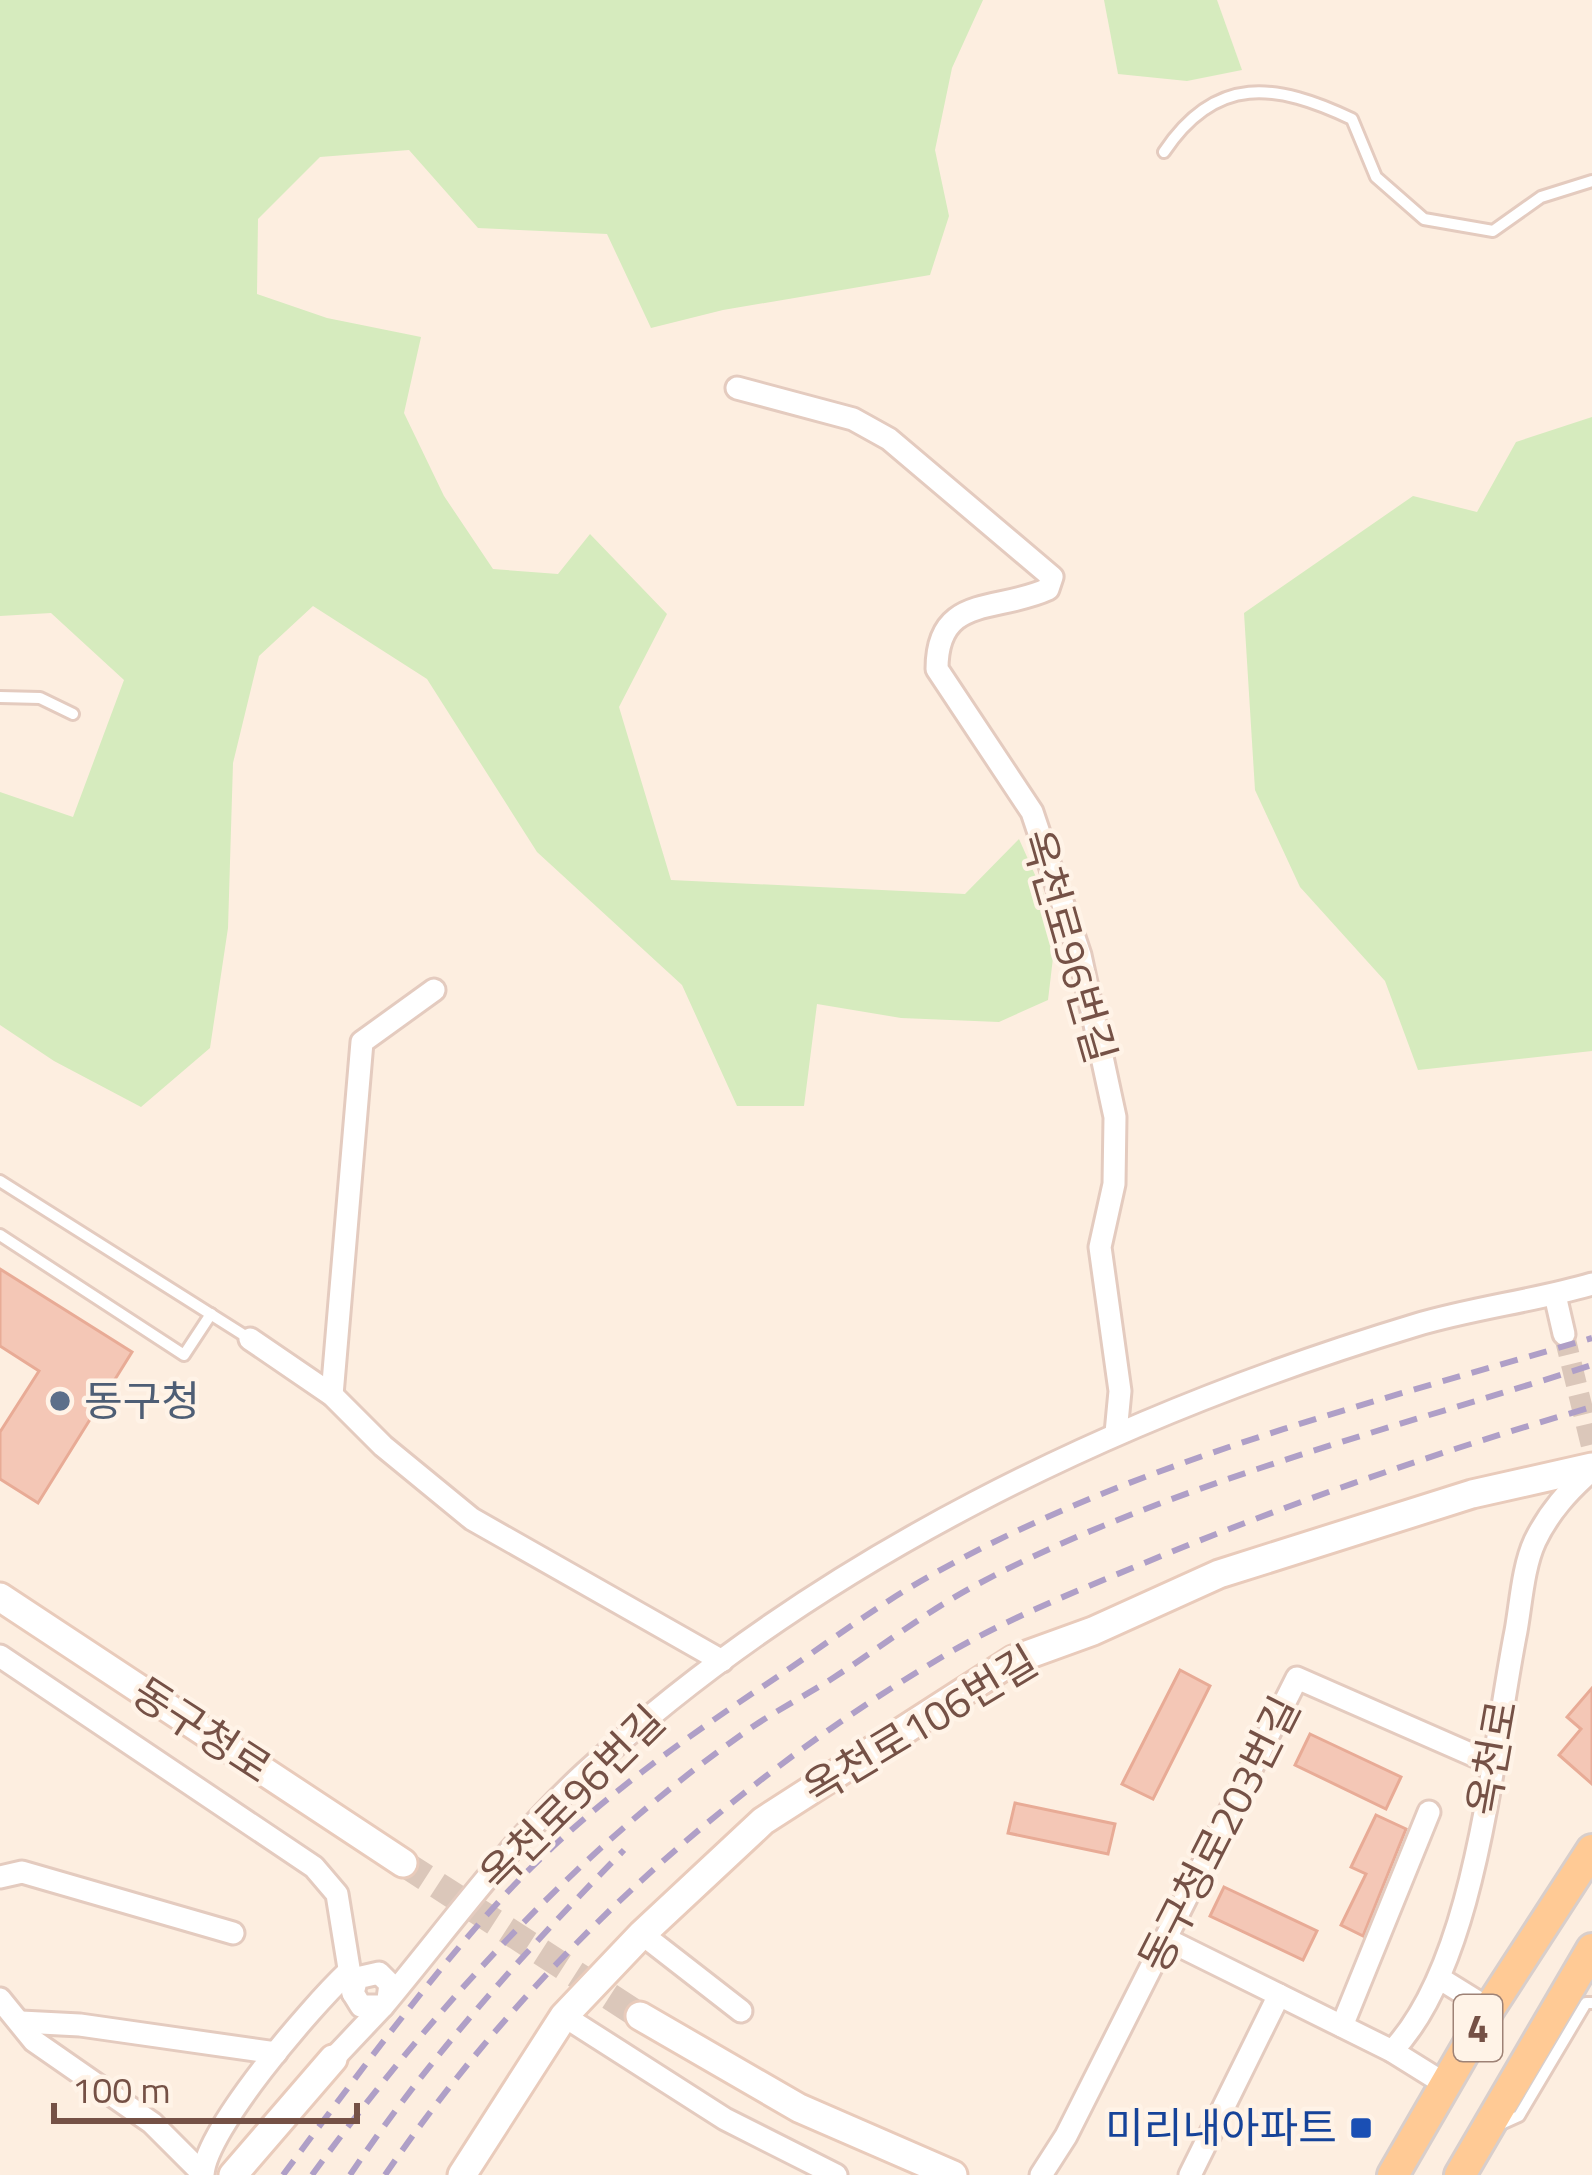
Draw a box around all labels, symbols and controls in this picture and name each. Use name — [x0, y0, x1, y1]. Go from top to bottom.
street label: 옥천로96번길 — [1006, 821, 1134, 1070]
place label: 동구청 — [84, 1368, 200, 1432]
marker: 동구청 — [47, 1388, 73, 1414]
street label: 옥천로106번길 — [790, 1629, 1049, 1819]
street label: 동구청로 — [120, 1660, 285, 1798]
street label: 동구청로203번길 — [1121, 1684, 1315, 1983]
street label: 옥천로96번길 — [464, 1690, 679, 1905]
street label: 옥천로 — [1449, 1695, 1533, 1820]
road number: 4 — [1454, 1995, 1502, 2061]
scale bar — [54, 2049, 357, 2123]
text: 100 m — [72, 2062, 171, 2117]
place label: 미리내아파트 — [1105, 2095, 1337, 2159]
marker: 미리내아파트 — [1348, 2115, 1374, 2141]

